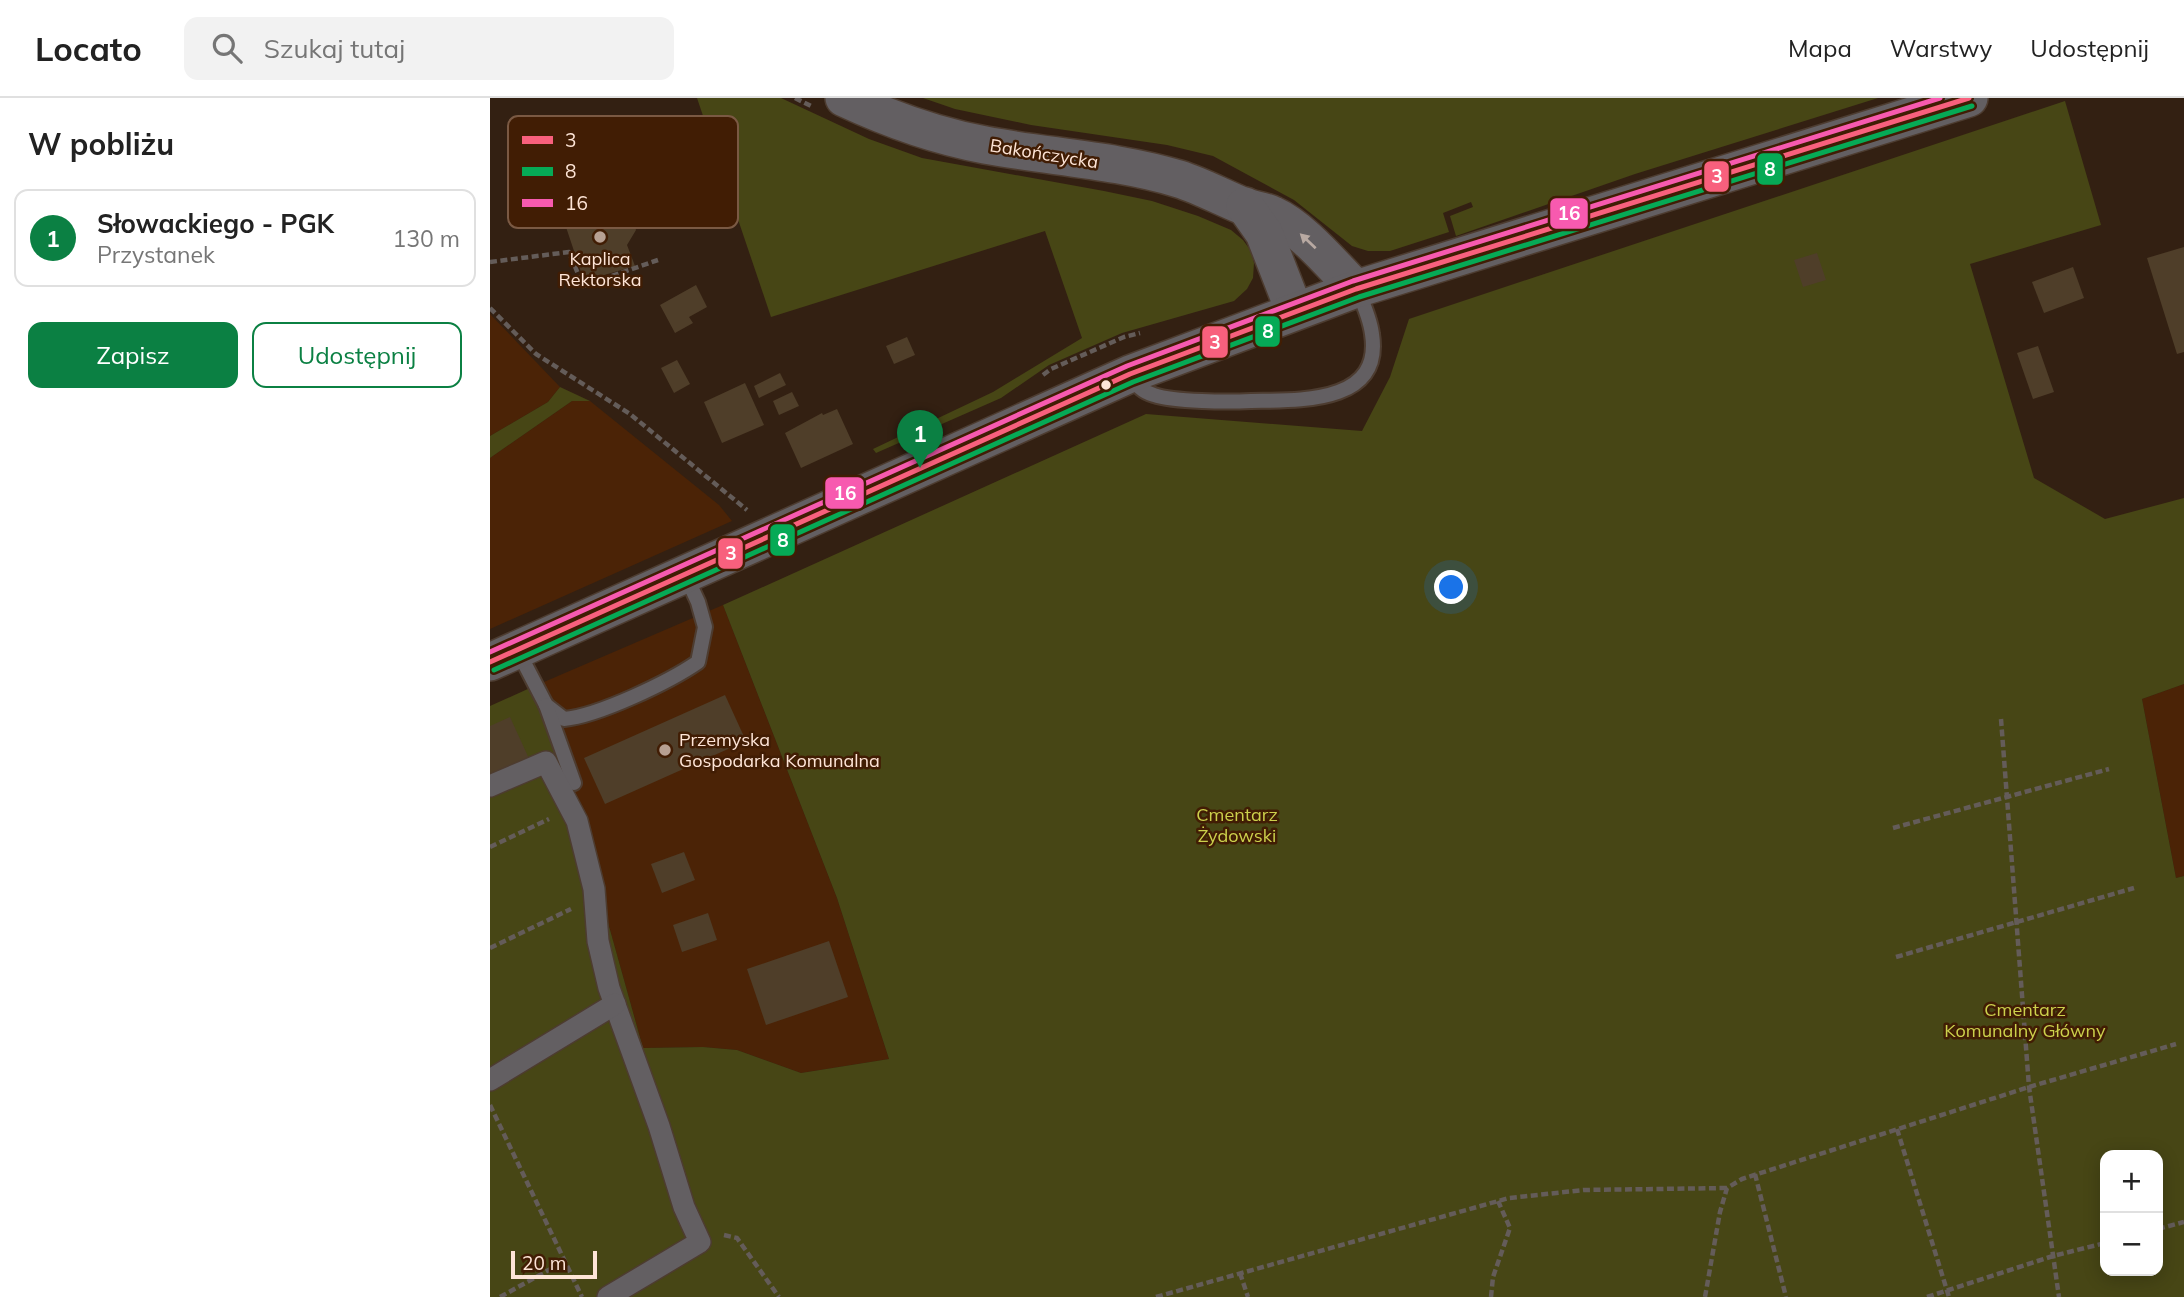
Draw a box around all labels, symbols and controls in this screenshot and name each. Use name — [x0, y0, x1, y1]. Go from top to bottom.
search box — [184, 17, 674, 80]
text: Locato — [35, 28, 142, 69]
icon: search — [208, 29, 246, 67]
text: Szukaj tutaj — [264, 32, 405, 65]
text: Mapa — [1788, 33, 1852, 63]
text: Warstwy — [1890, 33, 1992, 63]
text: Udostępnij — [2030, 33, 2149, 63]
legend — [508, 116, 738, 228]
text: W pobliżu — [28, 125, 174, 163]
text: 3 — [565, 128, 576, 152]
street label: Bakończycka — [988, 134, 1100, 173]
line badge: 8 — [1756, 152, 1784, 186]
text: 8 — [1764, 157, 1776, 181]
text: 8 — [565, 159, 576, 183]
line badge: 3 — [1703, 160, 1730, 193]
text: 3 — [1711, 164, 1723, 188]
text: 16 — [565, 191, 588, 215]
line badge: 16 — [1549, 197, 1589, 230]
text: 16 — [1558, 201, 1580, 225]
text: Słowackiego - PGK — [97, 207, 334, 240]
text: 1 — [46, 224, 60, 253]
text: 130 m — [392, 224, 460, 253]
marker: Kaplica Rektorska — [592, 229, 608, 245]
one-way arrow — [1299, 233, 1317, 249]
text: Przystanek — [97, 240, 215, 269]
place label: Kaplica Rektorska — [559, 247, 641, 291]
line badge: 8 — [1254, 315, 1281, 348]
text: 8 — [1262, 319, 1274, 343]
button: Zapisz — [28, 322, 238, 388]
button: Udostępnij — [252, 322, 462, 388]
line badge: 3 — [1201, 325, 1229, 359]
text: 3 — [1209, 330, 1221, 354]
unlabelled marker — [1099, 378, 1113, 392]
pin: 1 — [897, 410, 943, 468]
line badge: 16 — [824, 476, 865, 510]
text: 16 — [834, 481, 856, 505]
line badge: 8 — [769, 523, 796, 557]
text: 8 — [777, 528, 789, 552]
line badge: 3 — [717, 537, 744, 570]
text: 3 — [725, 541, 737, 565]
your location — [1434, 570, 1468, 604]
place label: Przemyska Gospodarka Komunalna — [679, 728, 880, 772]
marker: Przemyska Gospodarka Komunalna — [657, 742, 673, 758]
park label: Cmentarz Żydowski — [1196, 803, 1278, 847]
park label: Cmentarz Komunalny Główny — [1944, 998, 2106, 1042]
map controls — [2100, 1150, 2163, 1276]
button: + — [2100, 1150, 2163, 1213]
button: − — [2100, 1213, 2163, 1276]
scale bar — [511, 1248, 597, 1280]
text: 20 m — [522, 1251, 566, 1275]

